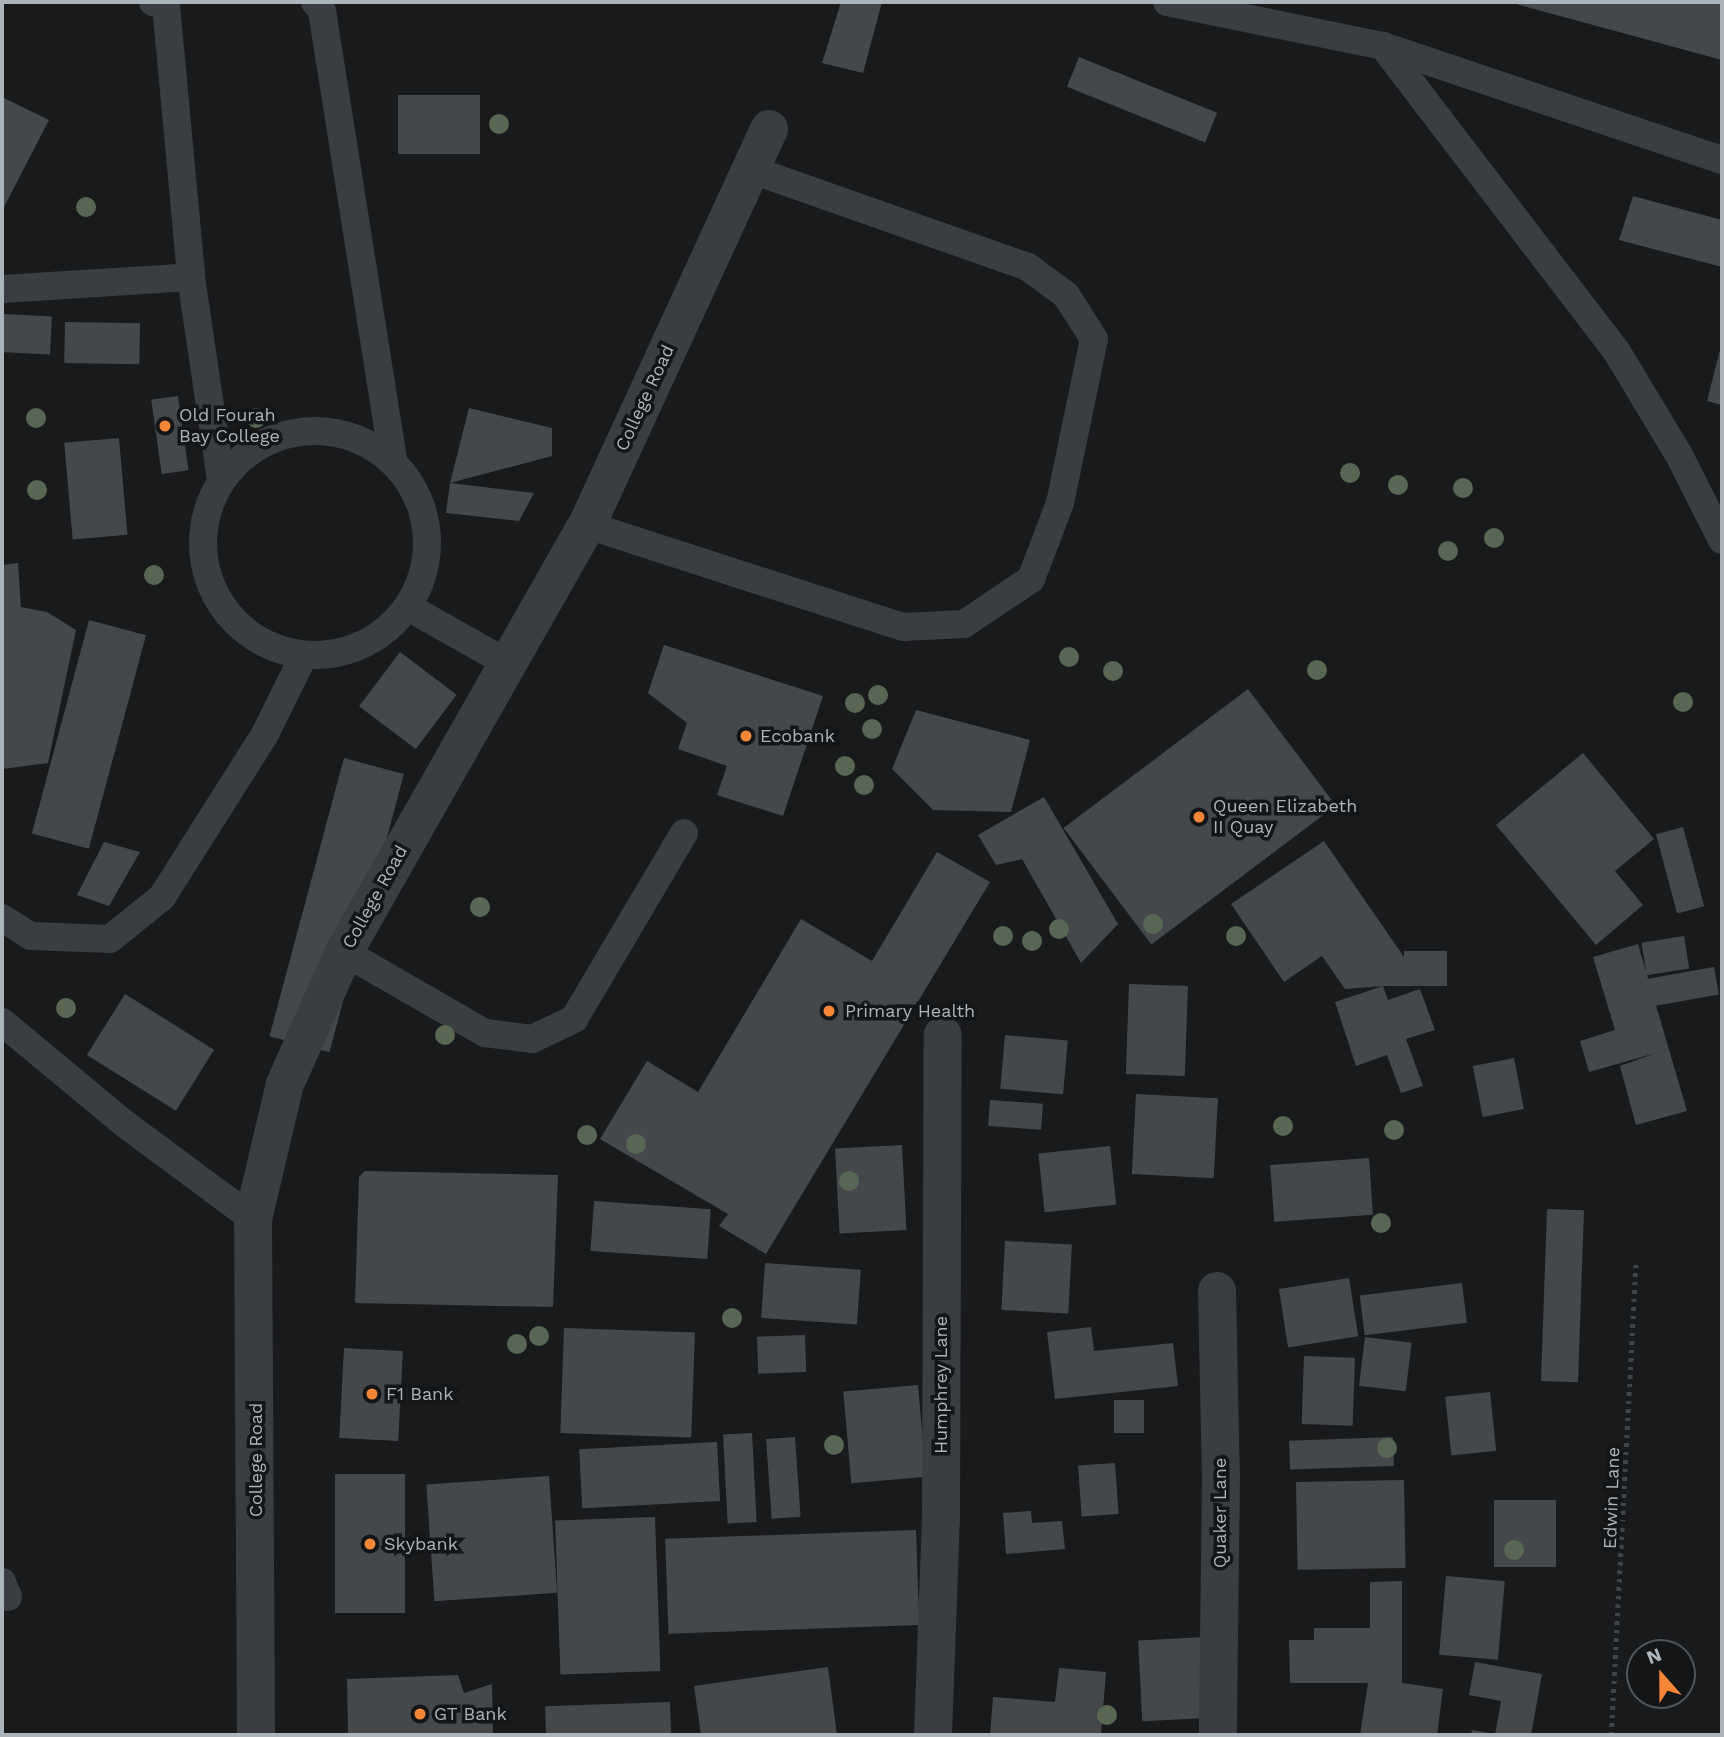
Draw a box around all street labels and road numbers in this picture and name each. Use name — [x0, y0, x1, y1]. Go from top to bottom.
street label: College Road — [611, 342, 679, 454]
street label: College Road — [338, 842, 412, 952]
street label: Humphrey Lane — [930, 1316, 952, 1454]
street label: College Road — [245, 1403, 267, 1517]
street label: Edwin Lane — [1599, 1447, 1625, 1549]
street label: Quaker Lane — [1209, 1458, 1231, 1568]

